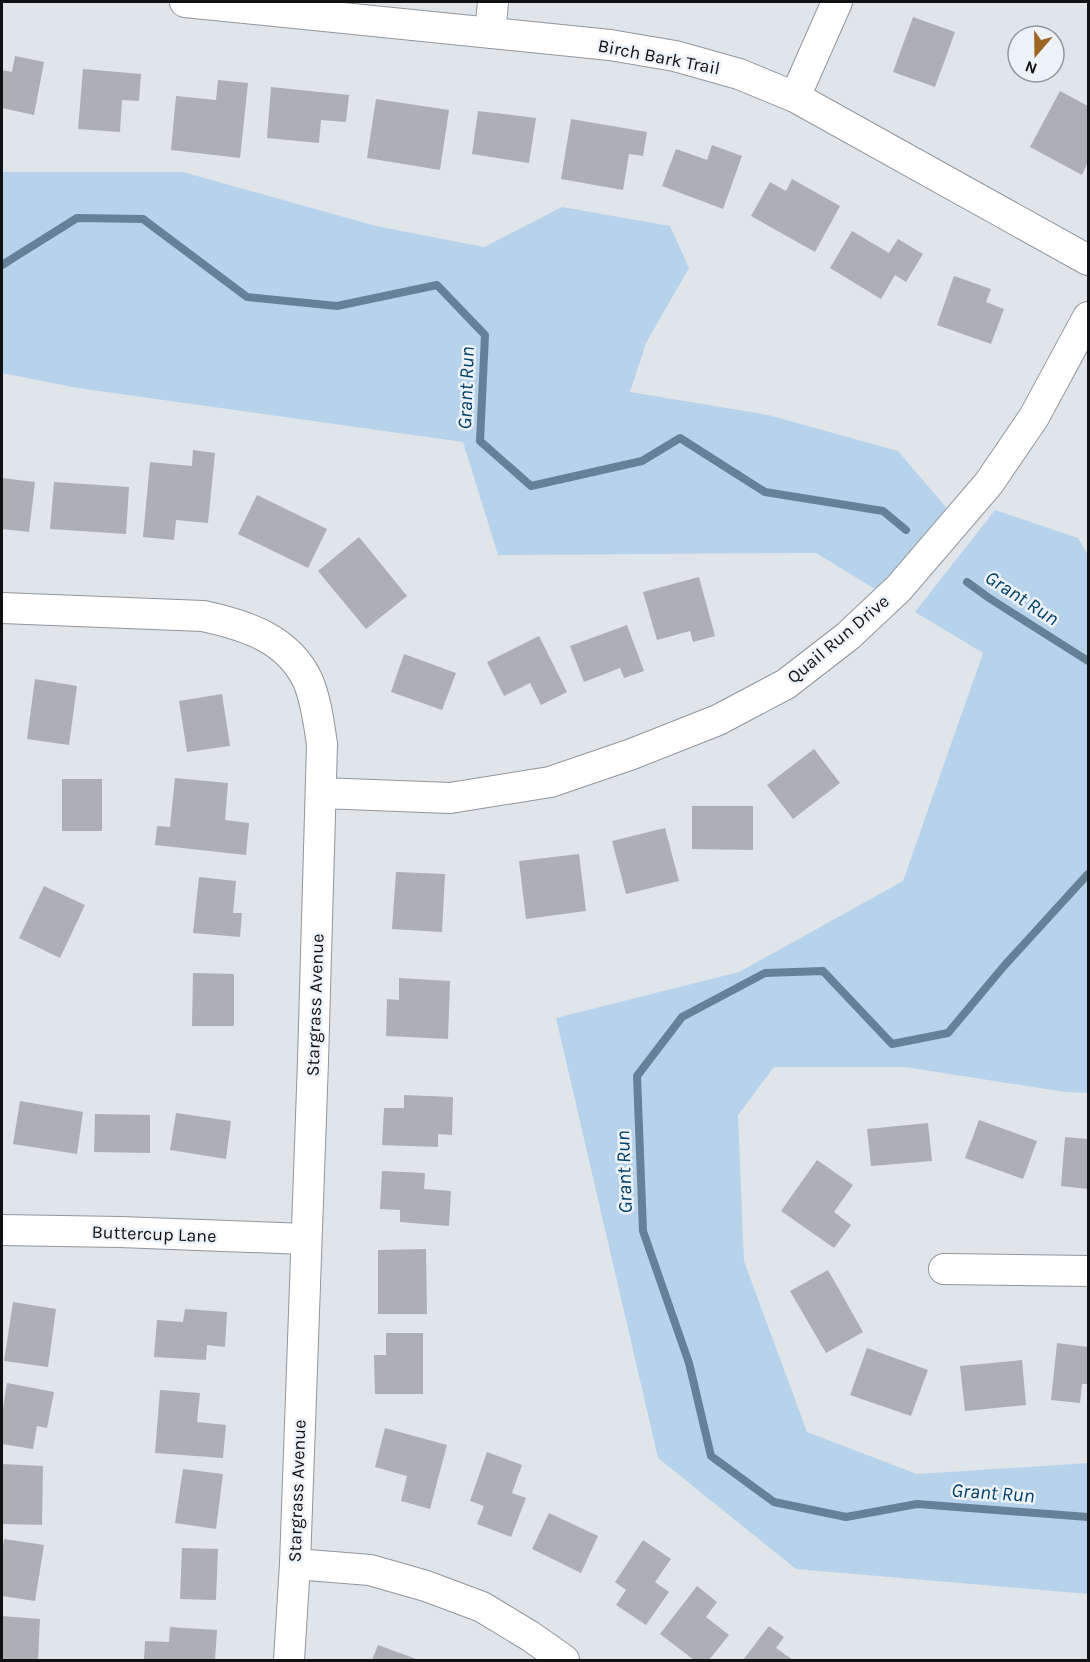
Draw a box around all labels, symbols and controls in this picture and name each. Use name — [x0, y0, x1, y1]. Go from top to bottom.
north arrow — [1006, 24, 1066, 84]
street label: Birch Bark Trail — [596, 34, 722, 80]
text: N — [1022, 57, 1040, 79]
water label: Grant Run — [453, 346, 479, 430]
water label: Grant Run — [981, 566, 1063, 630]
street label: Quail Run Drive — [783, 590, 893, 688]
street label: Stargrass Avenue — [302, 933, 328, 1077]
water label: Grant Run — [611, 1130, 637, 1214]
street label: Buttercup Lane — [91, 1221, 217, 1247]
street label: Stargrass Avenue — [284, 1419, 310, 1563]
water label: Grant Run — [951, 1479, 1035, 1507]

